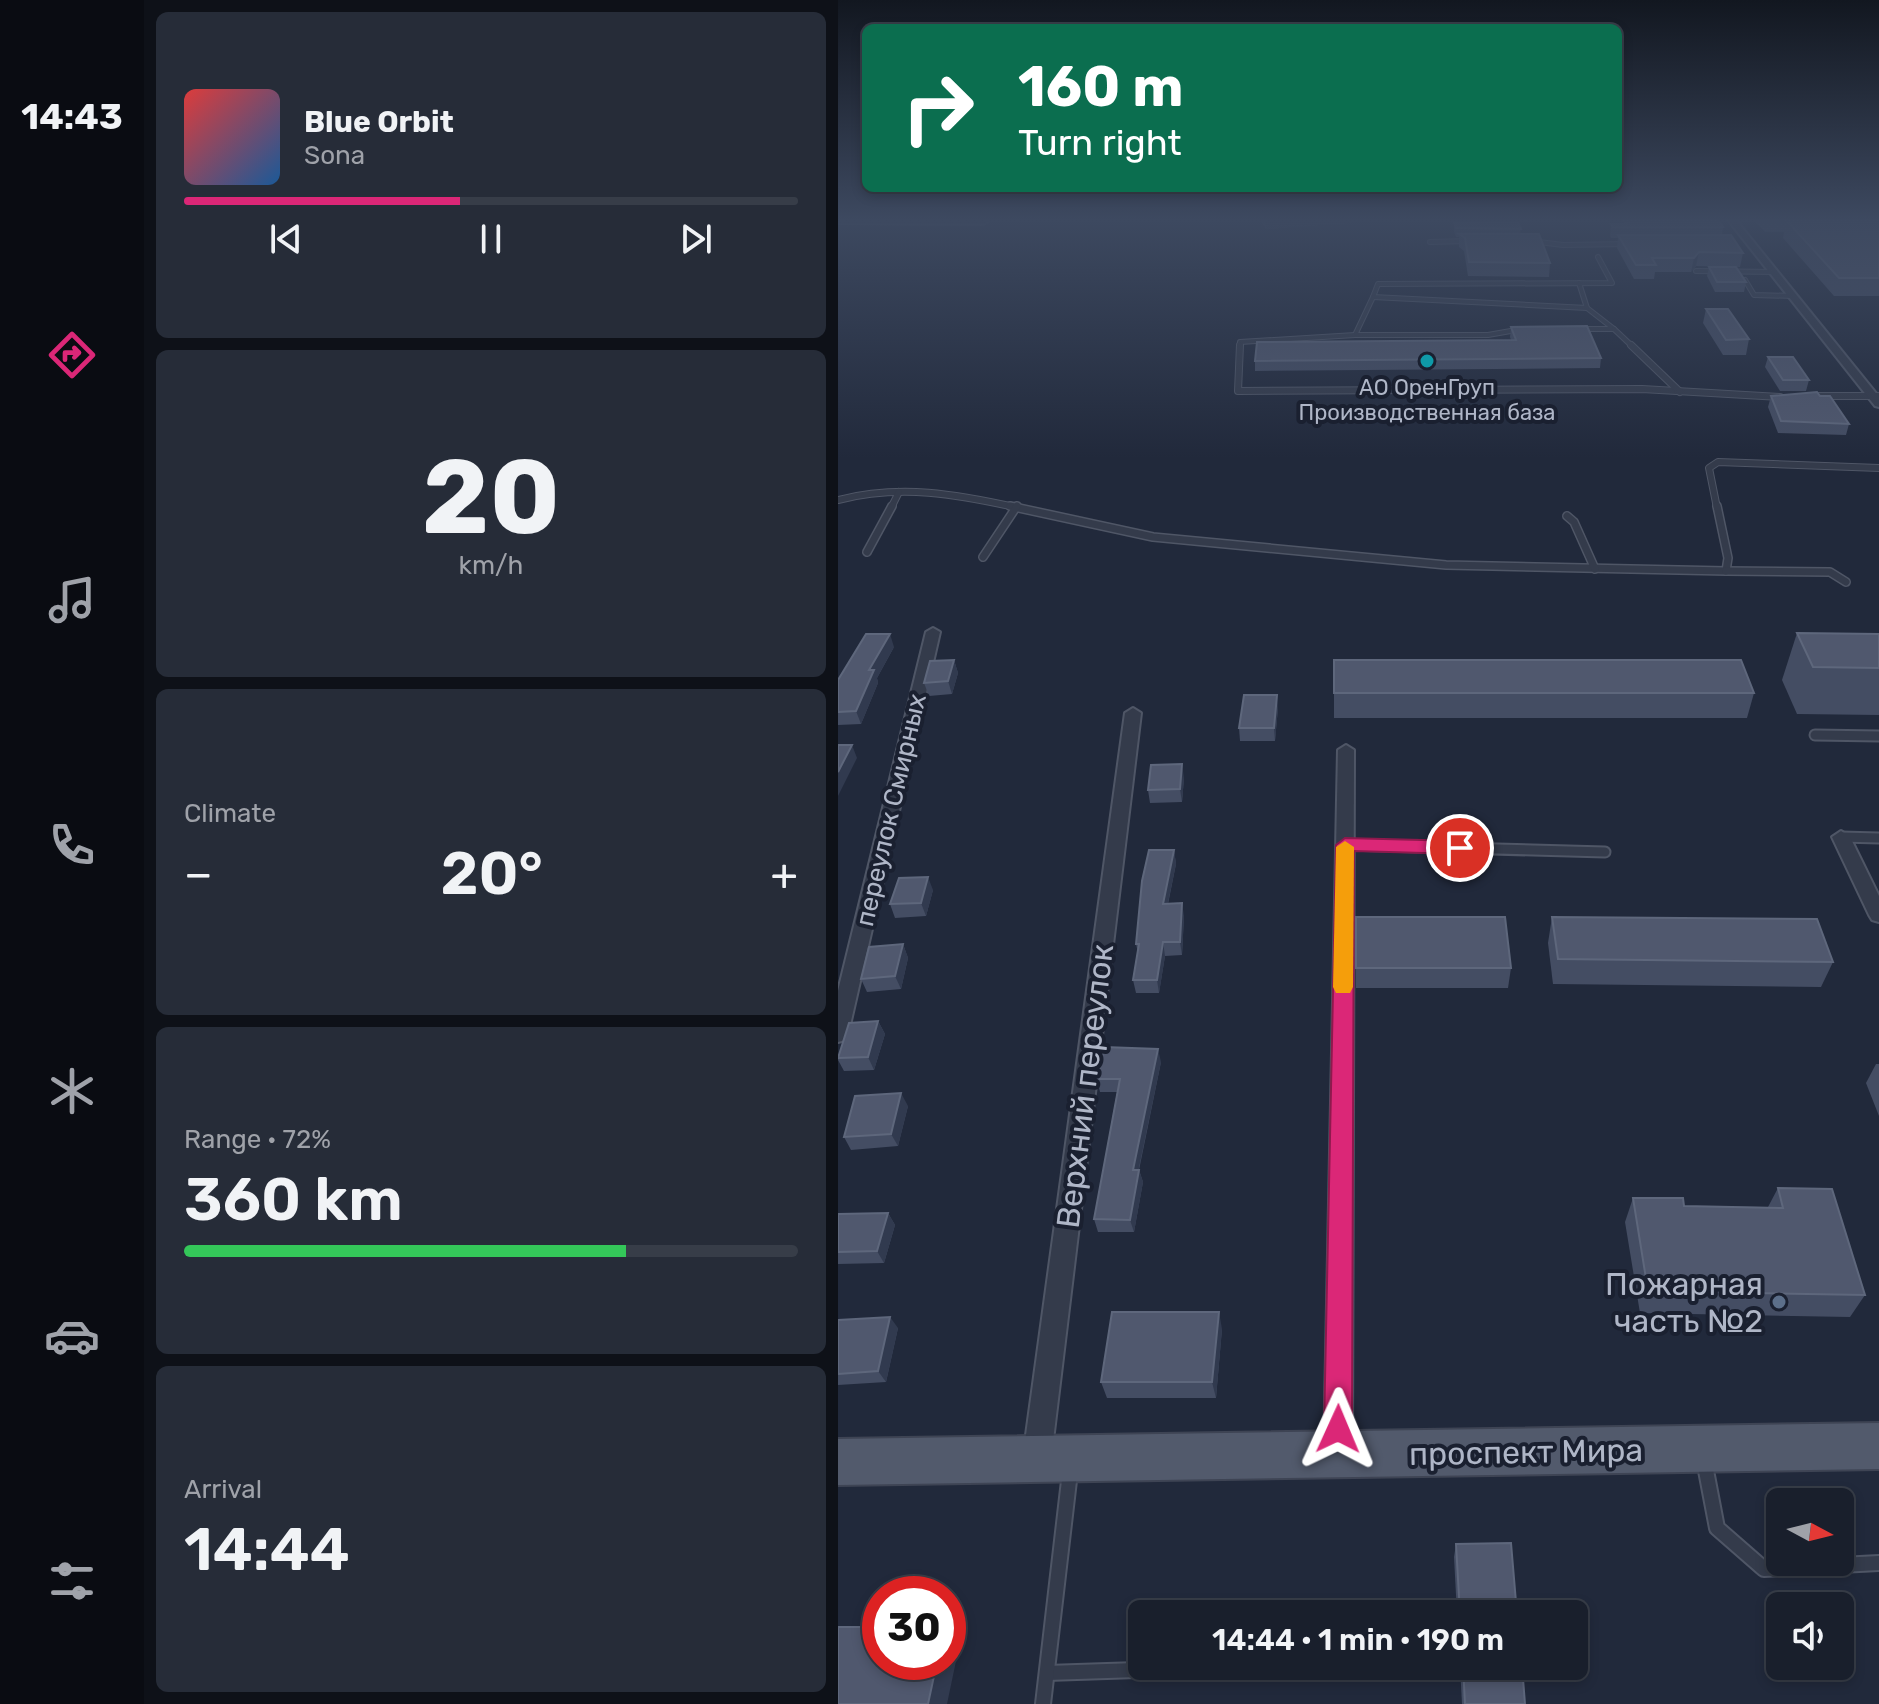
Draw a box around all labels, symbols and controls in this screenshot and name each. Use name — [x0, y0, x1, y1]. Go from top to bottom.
text: 160 m — [1018, 54, 1184, 120]
icon: right — [886, 56, 990, 160]
text: 14:43 — [21, 95, 123, 138]
text: Blue Orbit — [304, 104, 454, 140]
text: Turn right — [1018, 121, 1182, 164]
text: Sona — [304, 140, 365, 171]
icon: previous — [264, 217, 308, 261]
icon: pause — [469, 217, 513, 261]
icon: next — [674, 217, 718, 261]
icon: directions — [44, 327, 100, 383]
marker: АО ОренГруп Производственная база — [1418, 352, 1436, 370]
place label: АО ОренГруп Производственная база — [1298, 374, 1556, 426]
text: 20 — [422, 436, 560, 559]
text: km/h — [459, 550, 523, 581]
icon: music — [44, 572, 100, 628]
street label: переулок Смирных — [849, 691, 933, 929]
text: Climate — [184, 798, 276, 829]
pin — [1426, 814, 1494, 882]
icon: phone — [44, 817, 100, 873]
icon: arrive — [1438, 826, 1482, 870]
text: 20° — [440, 838, 543, 909]
text: − — [184, 848, 213, 900]
text: + — [771, 848, 798, 900]
street label: Верхний переулок — [1049, 942, 1121, 1230]
icon: climate — [44, 1063, 100, 1119]
text: Range · 72% — [184, 1124, 331, 1155]
text: 360 km — [184, 1164, 403, 1235]
place label: Пожарная часть №2 — [1605, 1265, 1763, 1340]
marker: Пожарная часть №2 — [1770, 1293, 1788, 1311]
icon: car — [44, 1308, 100, 1364]
position arrow — [1296, 1387, 1380, 1471]
street label: проспект Мира — [1409, 1431, 1643, 1473]
text: Arrival — [184, 1474, 262, 1505]
north arrow — [1766, 1488, 1854, 1576]
map controls — [1766, 1488, 1854, 1680]
text: 14:44 — [184, 1514, 350, 1585]
icon: filters — [44, 1553, 100, 1609]
speed limit sign: 30 — [862, 1576, 966, 1680]
button: sound — [1766, 1592, 1854, 1680]
text: 14:44 · 1 min · 190 m — [1212, 1622, 1504, 1658]

